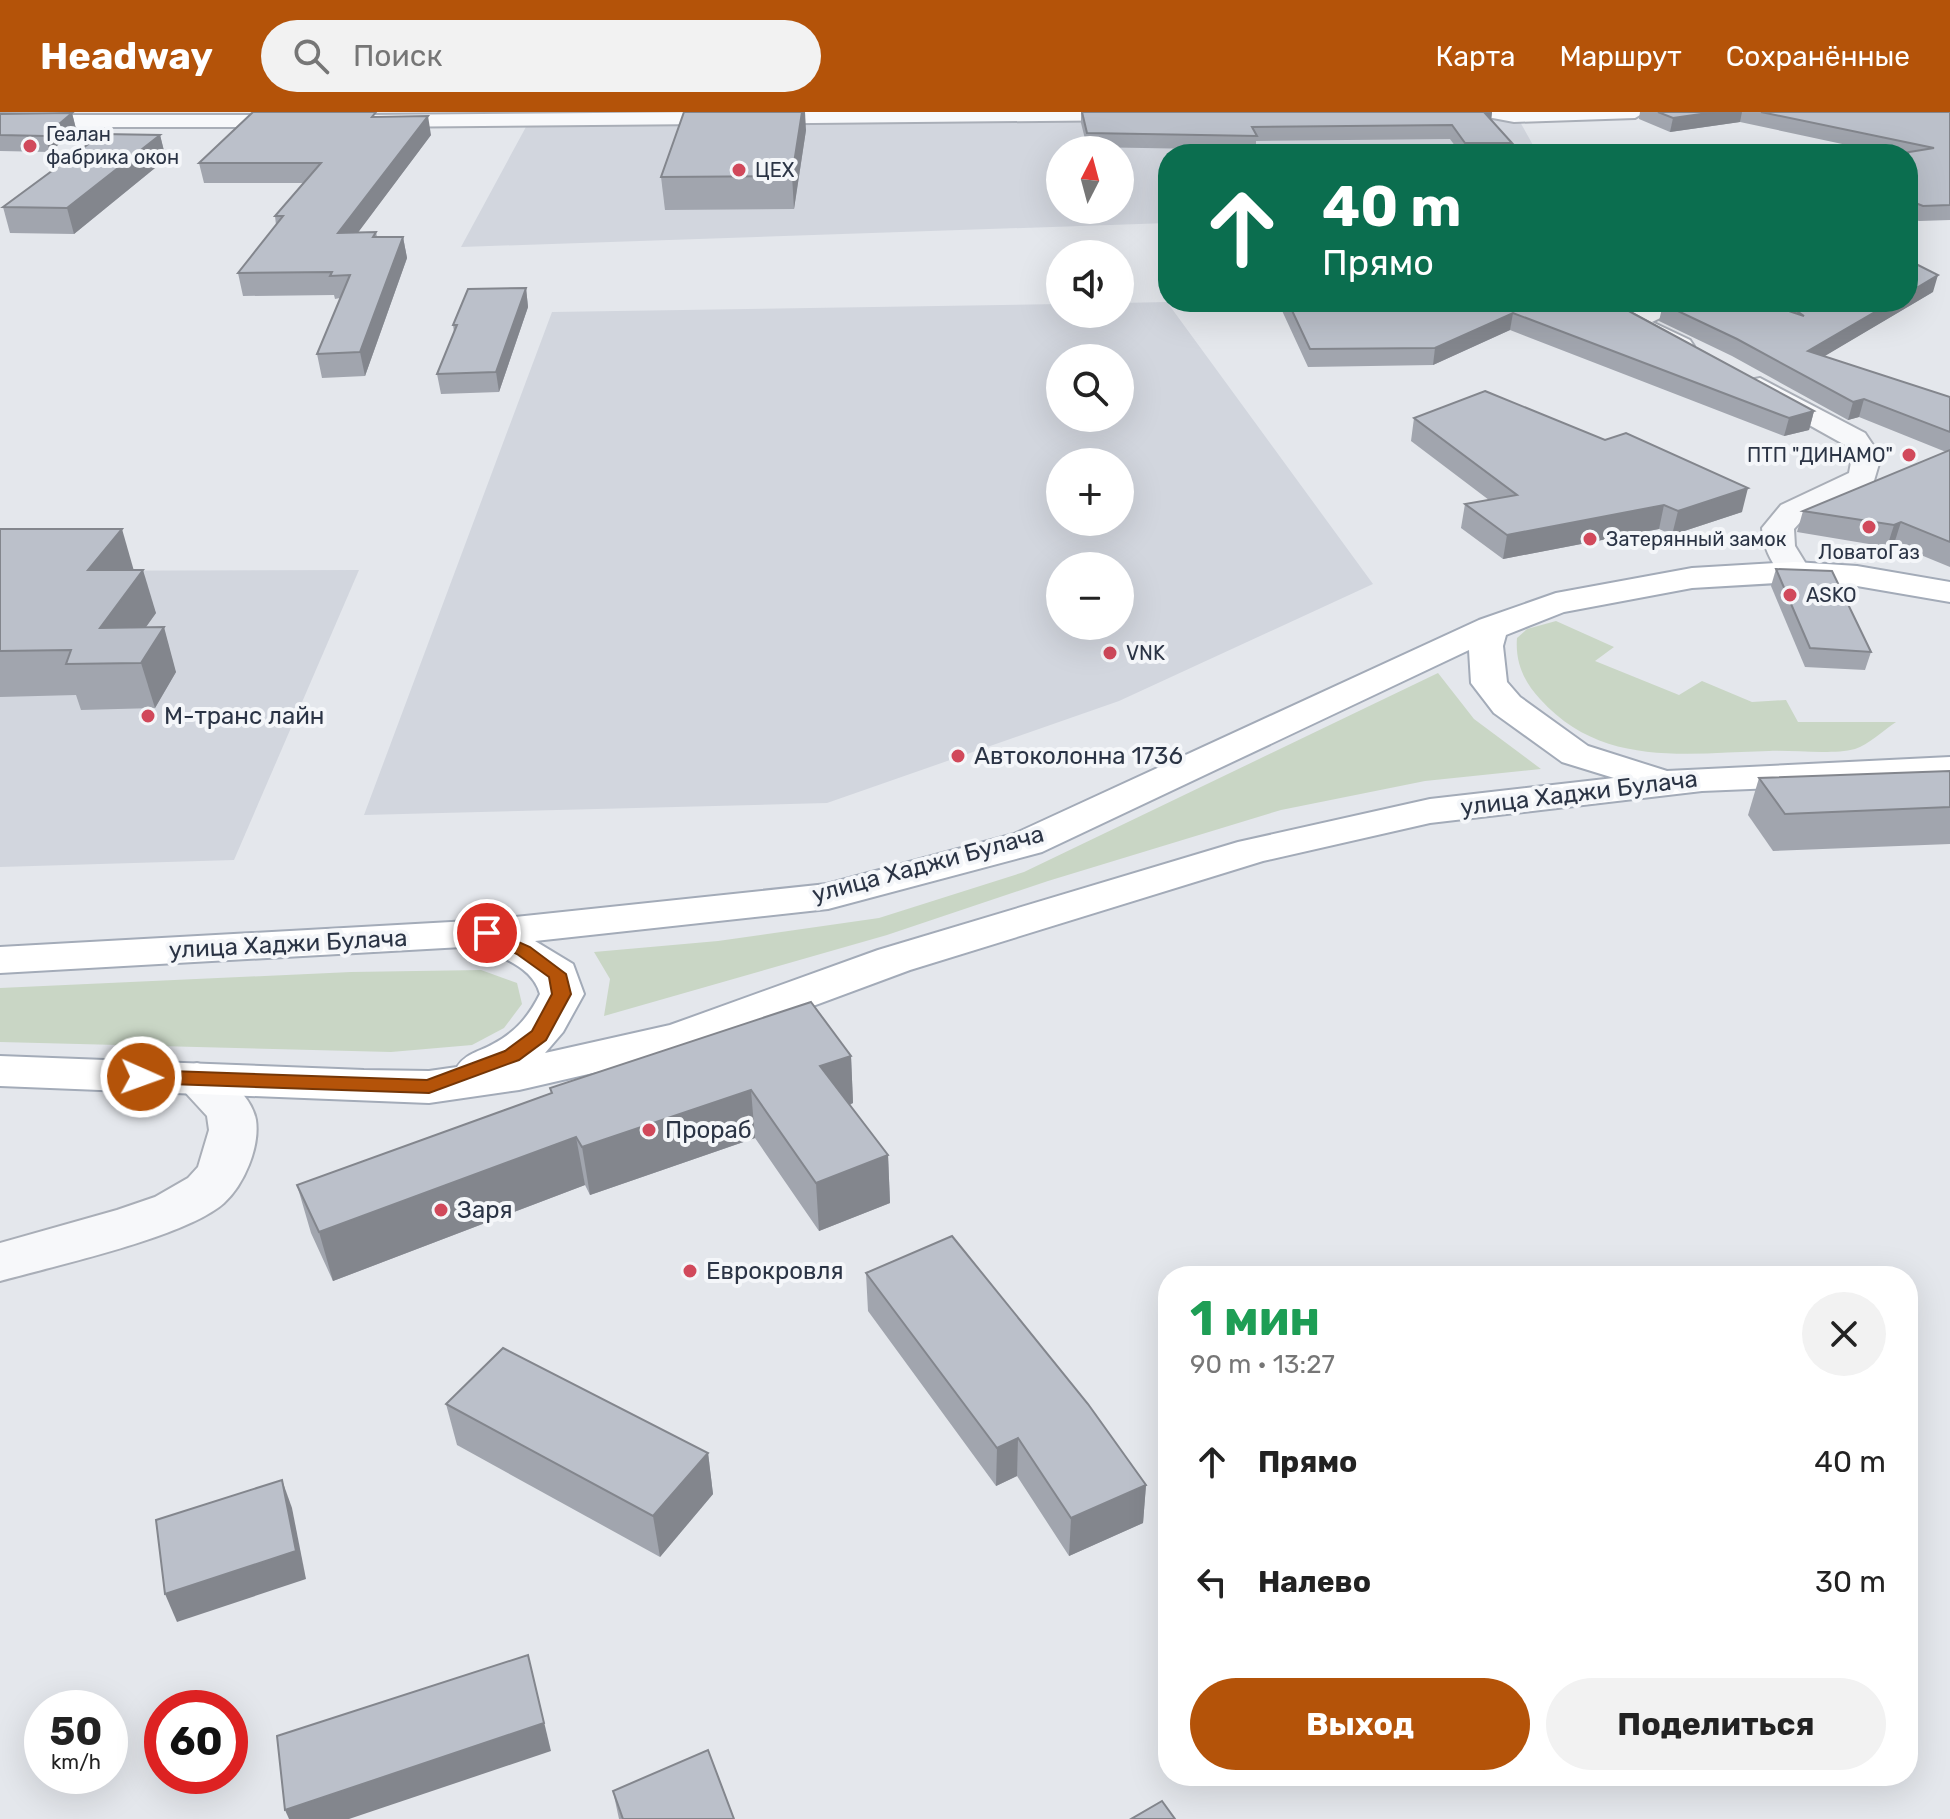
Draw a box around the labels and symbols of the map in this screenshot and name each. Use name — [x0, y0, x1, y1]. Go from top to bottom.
place label: Геалан фабрика окон — [46, 122, 179, 169]
north arrow — [1046, 136, 1134, 224]
marker: Геалан фабрика окон — [21, 137, 39, 155]
place label: ЦЕХ — [755, 158, 795, 182]
marker: ЦЕХ — [730, 161, 748, 179]
place label: ПТП "ДИНАМО" — [1747, 443, 1893, 467]
marker: ПТП "ДИНАМО" — [1900, 446, 1918, 464]
marker: ЛоватоГаз — [1860, 518, 1878, 536]
place label: Затерянный замок — [1606, 527, 1787, 551]
marker: Затерянный замок — [1581, 530, 1599, 548]
place label: ЛоватоГаз — [1818, 540, 1920, 564]
place label: ASKO — [1806, 583, 1856, 607]
marker: ASKO — [1781, 586, 1799, 604]
place label: VNK — [1126, 641, 1165, 665]
marker: VNK — [1101, 644, 1119, 662]
place label: М-транс лайн — [164, 702, 324, 730]
marker: М-транс лайн — [139, 707, 157, 725]
place label: Автоколонна 1736 — [974, 742, 1183, 770]
marker: Автоколонна 1736 — [949, 747, 967, 765]
street label: улица Хаджи Булача — [1459, 765, 1699, 821]
street label: улица Хаджи Булача — [809, 820, 1047, 908]
pin — [453, 899, 521, 967]
street label: улица Хаджи Булача — [168, 924, 408, 964]
position arrow — [99, 1035, 183, 1119]
place label: Прораб — [665, 1116, 752, 1144]
marker: Прораб — [640, 1121, 658, 1139]
place label: Заря — [457, 1196, 513, 1224]
marker: Заря — [432, 1201, 450, 1219]
place label: Еврокровля — [706, 1257, 844, 1285]
marker: Еврокровля — [681, 1262, 699, 1280]
speed limit sign: 60 — [144, 1690, 248, 1794]

